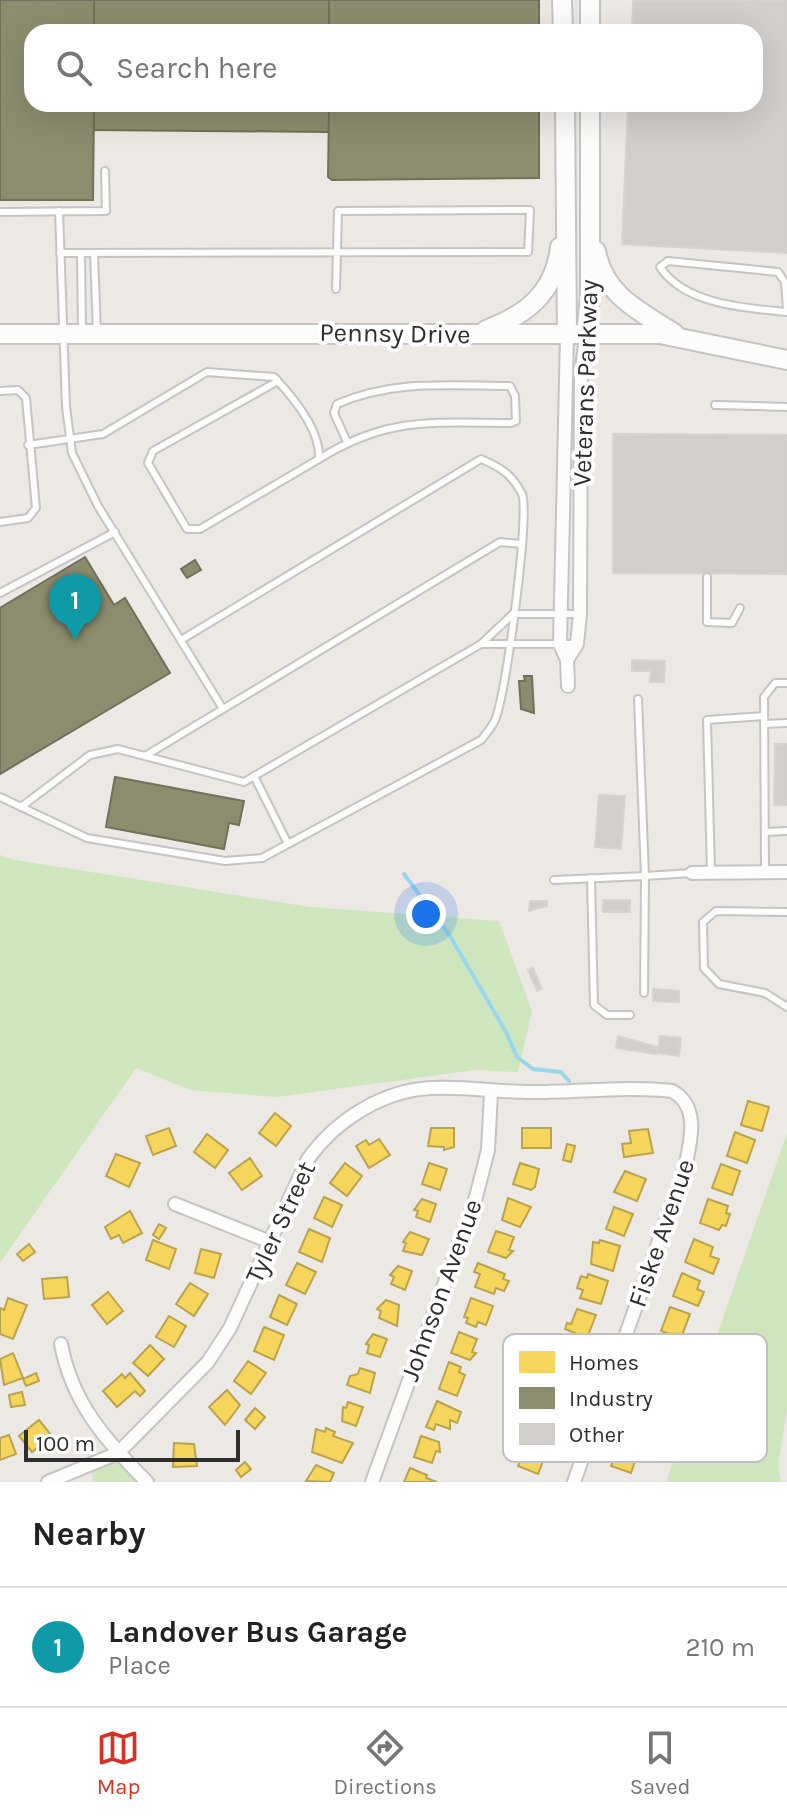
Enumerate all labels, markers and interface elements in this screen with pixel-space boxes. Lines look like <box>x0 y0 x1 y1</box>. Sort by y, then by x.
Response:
search box <box>24 24 763 112</box>
icon: search <box>52 46 96 90</box>
text: Search here <box>116 50 277 86</box>
street label: Veterans Parkway <box>566 279 605 487</box>
street label: Pennsy Drive <box>319 317 471 350</box>
pin: 1 <box>49 574 101 640</box>
your location <box>406 894 446 934</box>
street label: Fiske Avenue <box>622 1155 701 1311</box>
street label: Tyler Street <box>239 1156 322 1288</box>
street label: Johnson Avenue <box>394 1195 489 1385</box>
legend <box>503 1334 767 1462</box>
text: Homes <box>569 1350 639 1376</box>
text: Industry <box>569 1386 653 1412</box>
text: Other <box>569 1422 624 1448</box>
scale bar <box>24 1426 240 1462</box>
text: 100 m <box>36 1431 95 1457</box>
text: Nearby <box>32 1514 146 1554</box>
text: Landover Bus Garage <box>108 1614 408 1650</box>
text: 1 <box>53 1632 63 1663</box>
text: 210 m <box>685 1632 755 1663</box>
text: Place <box>108 1650 171 1681</box>
tab: Map <box>96 1726 140 1800</box>
tab: Directions <box>333 1726 437 1800</box>
tab: Saved <box>630 1726 691 1800</box>

